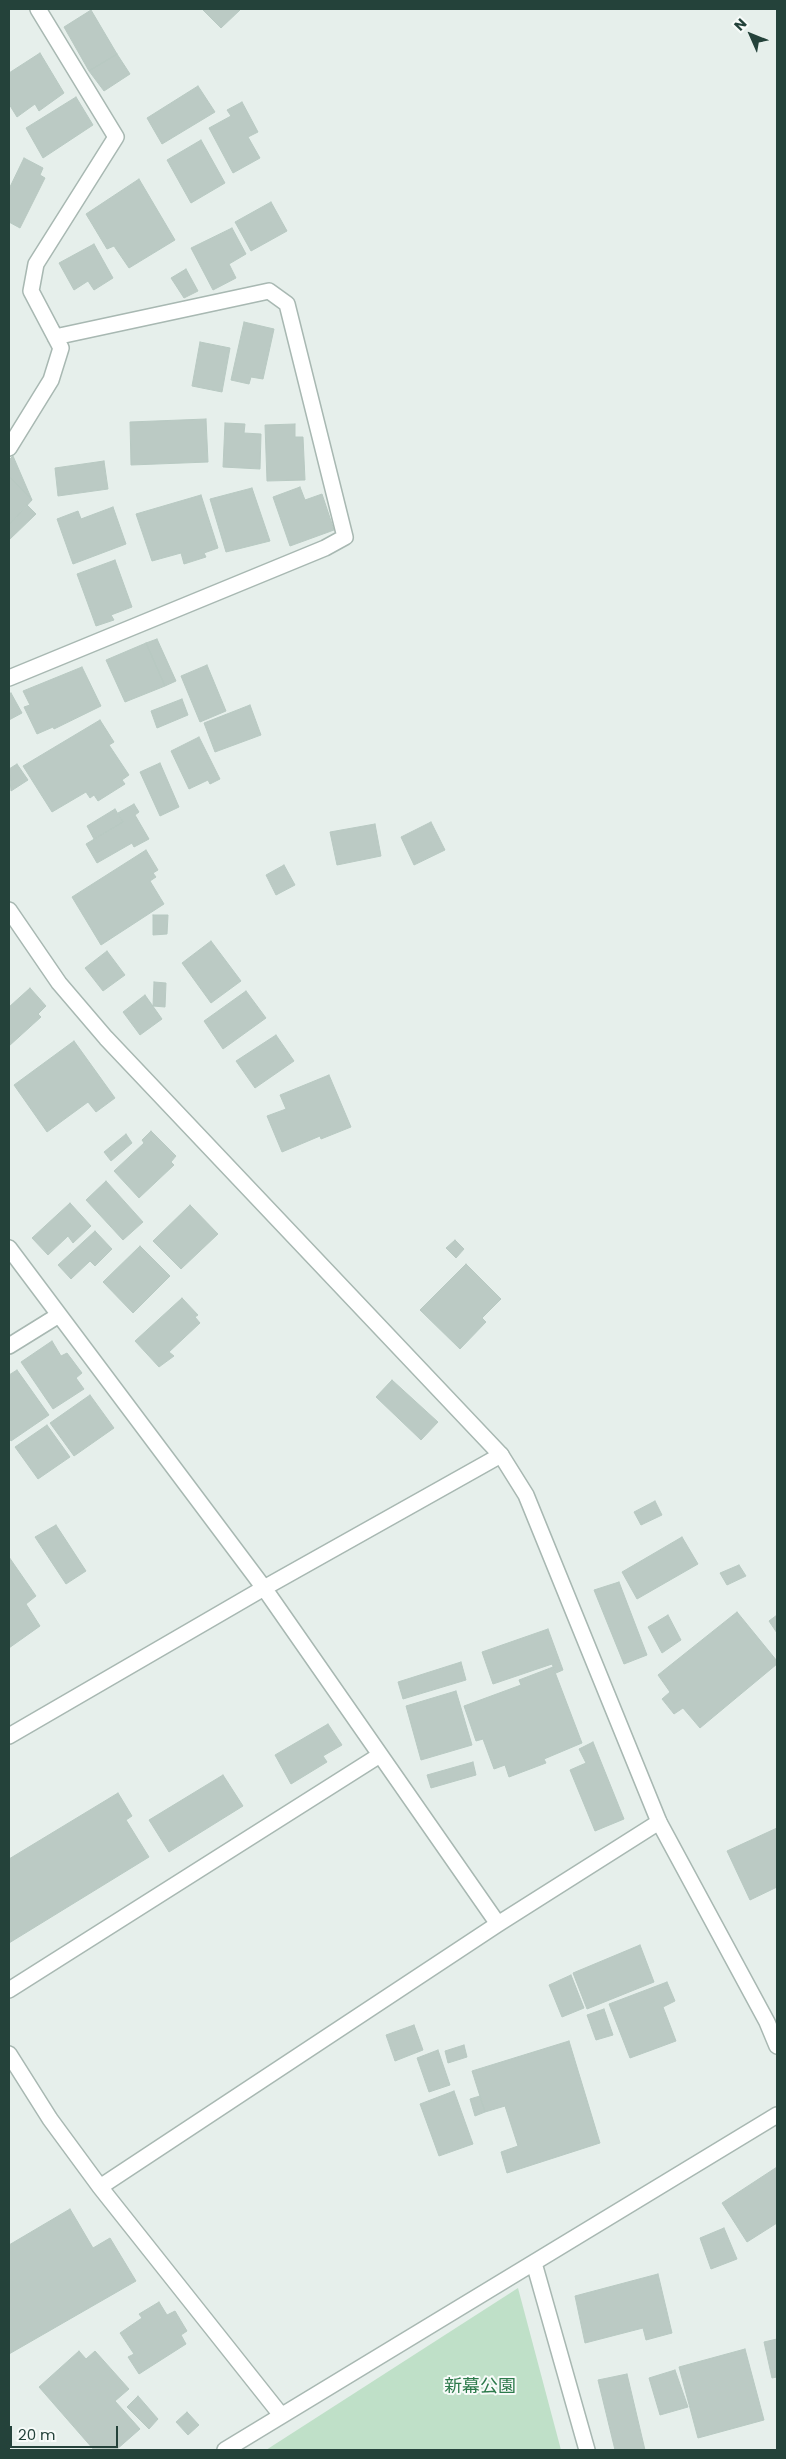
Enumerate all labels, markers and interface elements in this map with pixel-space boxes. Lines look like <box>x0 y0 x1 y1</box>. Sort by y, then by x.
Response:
north arrow <box>726 10 776 60</box>
text: N <box>729 14 751 35</box>
park label: 新幕公園 <box>444 2376 516 2398</box>
scale bar <box>12 2416 120 2448</box>
text: 20 m <box>18 2424 56 2445</box>

